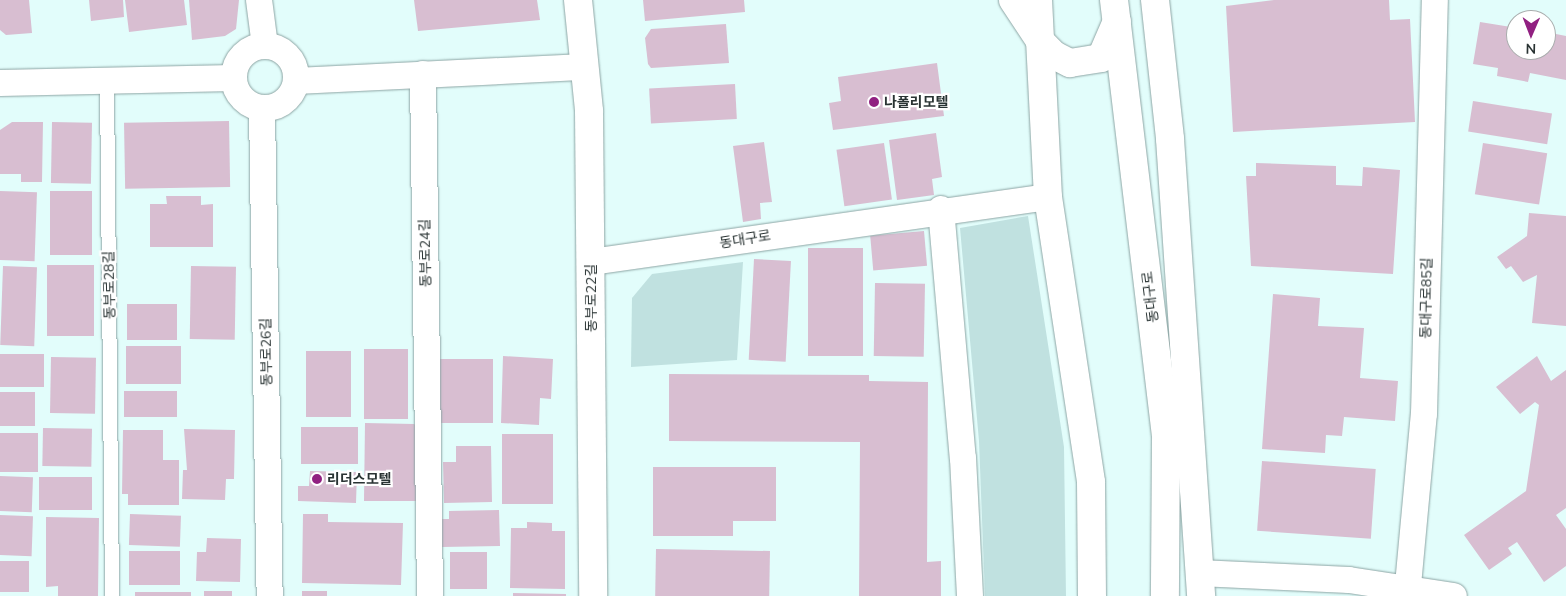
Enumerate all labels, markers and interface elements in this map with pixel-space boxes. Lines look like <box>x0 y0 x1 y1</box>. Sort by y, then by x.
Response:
north arrow <box>1506 10 1556 60</box>
text: N <box>1525 40 1536 58</box>
place label: 나폴리모텔 <box>884 94 948 110</box>
marker: 나폴리모텔 <box>868 96 880 108</box>
street label: 동부로24길 <box>416 219 434 287</box>
street label: 동대구로 <box>718 227 772 251</box>
street label: 동부로28길 <box>100 251 118 319</box>
street label: 동대구로85길 <box>1417 257 1435 339</box>
street label: 동부로22길 <box>583 264 599 332</box>
street label: 동대구로 <box>1139 270 1161 324</box>
street label: 동부로26길 <box>257 318 275 386</box>
place label: 리더스모텔 <box>327 471 391 487</box>
marker: 리더스모텔 <box>311 473 323 485</box>

